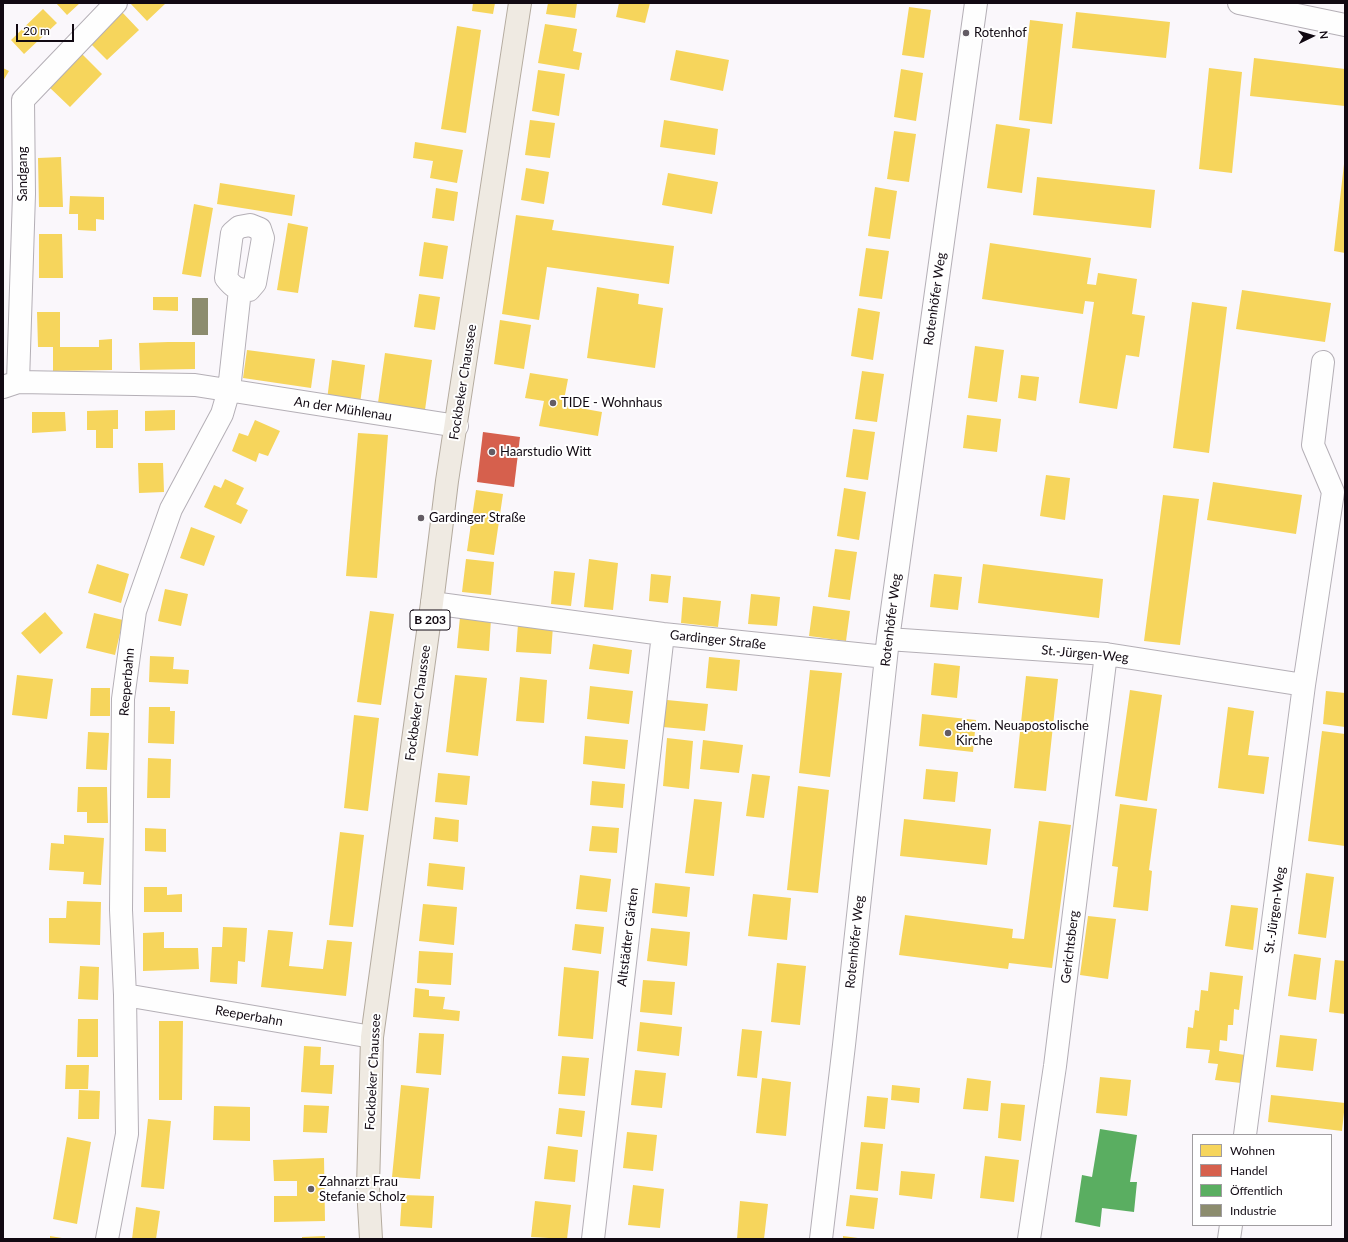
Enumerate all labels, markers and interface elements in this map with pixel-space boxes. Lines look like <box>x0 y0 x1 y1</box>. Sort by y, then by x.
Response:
scale bar <box>18 16 76 42</box>
north arrow <box>1292 16 1332 56</box>
text: 20 m <box>23 23 50 38</box>
place label: Rotenhof <box>974 25 1027 41</box>
marker: Rotenhof <box>961 28 971 38</box>
text: N <box>1318 30 1331 40</box>
street label: Sandgang <box>15 146 31 202</box>
street label: Rotenhöfer Weg <box>921 251 949 347</box>
street label: Fockbeker Chaussee <box>446 323 480 441</box>
street label: An der Mühlenau <box>293 394 393 424</box>
place label: TIDE - Wohnhaus <box>561 395 662 411</box>
marker: TIDE - Wohnhaus <box>548 398 558 408</box>
place label: Haarstudio Witt <box>500 444 591 460</box>
marker: Haarstudio Witt <box>487 447 497 457</box>
place label: Gardinger Straße <box>429 510 526 526</box>
marker: Gardinger Straße <box>416 513 426 523</box>
street label: Rotenhöfer Weg <box>878 572 904 668</box>
road number: B 203 <box>410 610 450 630</box>
street label: Gardinger Straße <box>669 627 767 653</box>
street label: St.-Jürgen-Weg <box>1041 642 1129 666</box>
street label: Fockbeker Chaussee <box>402 644 434 762</box>
street label: Reeperbahn <box>116 647 138 717</box>
place label: ehem. Neuapostolische Kirche <box>956 718 1089 749</box>
marker: ehem. Neuapostolische Kirche <box>943 728 953 738</box>
street label: St.-Jürgen-Weg <box>1261 866 1289 954</box>
street label: Altstädter Gärten <box>614 887 642 987</box>
street label: Rotenhöfer Weg <box>842 895 868 989</box>
street label: Gerichtsberg <box>1058 910 1082 984</box>
street label: Reeperbahn <box>214 1002 284 1030</box>
street label: Fockbeker Chaussee <box>362 1013 384 1131</box>
legend <box>1192 1134 1332 1226</box>
text: Wohnen <box>1230 1143 1275 1158</box>
text: Handel <box>1230 1163 1268 1178</box>
place label: Zahnarzt Frau Stefanie Scholz <box>319 1174 406 1205</box>
text: Öffentlich <box>1230 1183 1283 1198</box>
marker: Zahnarzt Frau Stefanie Scholz <box>306 1184 316 1194</box>
text: Industrie <box>1230 1203 1276 1218</box>

